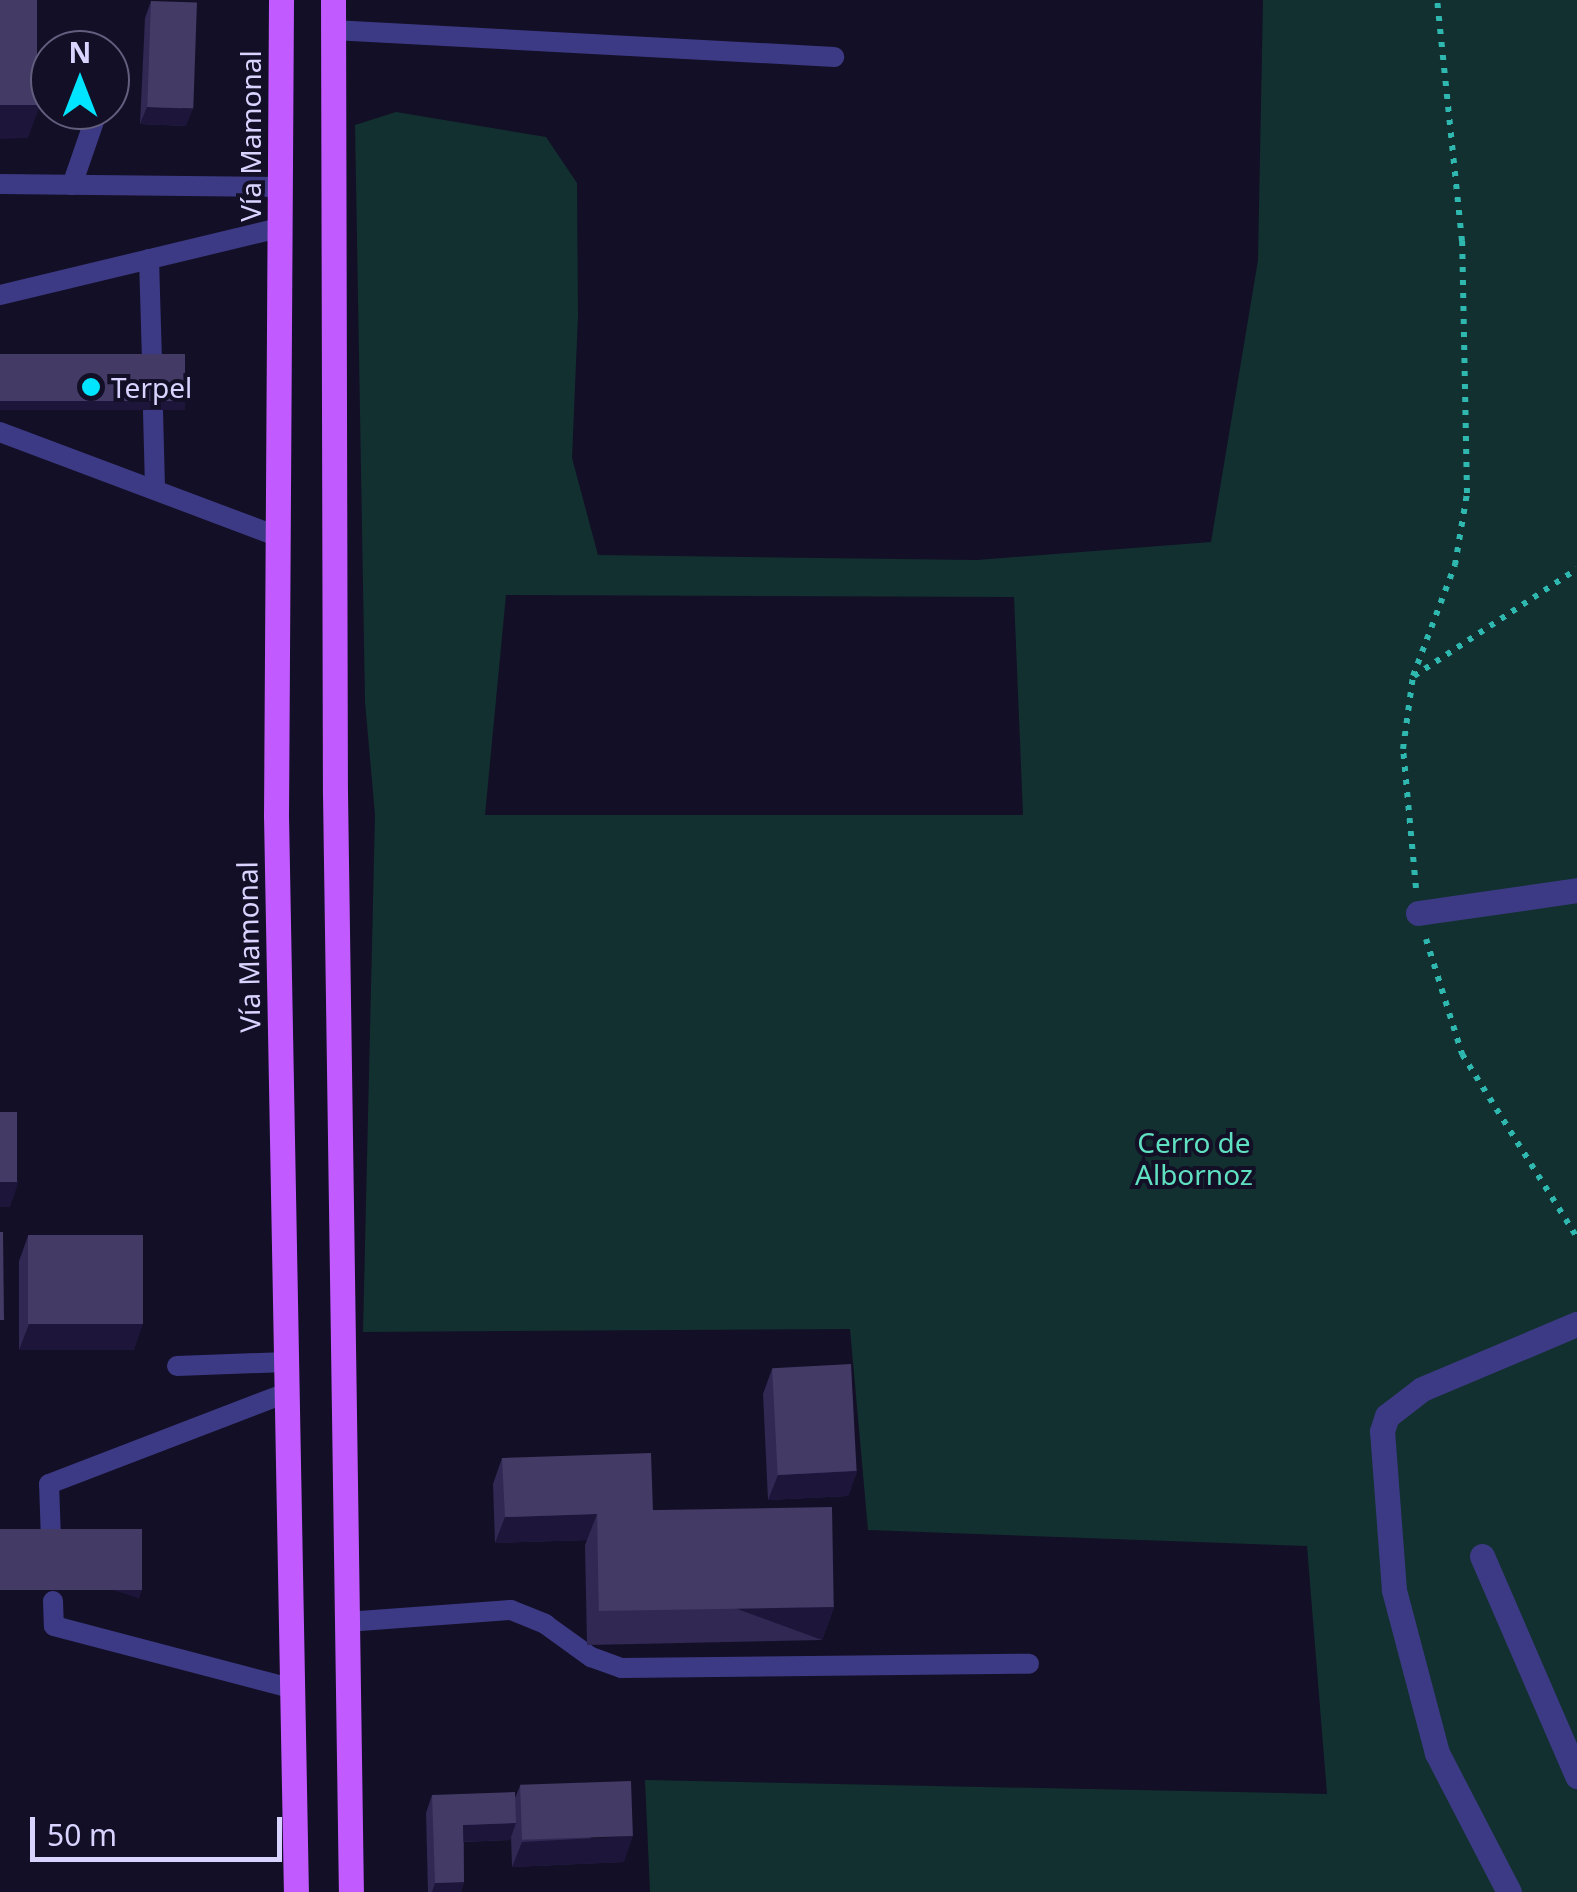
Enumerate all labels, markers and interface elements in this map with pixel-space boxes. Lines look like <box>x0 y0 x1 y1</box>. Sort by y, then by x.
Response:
north arrow <box>30 30 130 130</box>
text: N <box>69 33 91 71</box>
street label: Vía Mamonal <box>233 50 267 222</box>
place label: Terpel <box>111 370 192 404</box>
marker: Terpel <box>80 376 102 398</box>
street label: Vía Mamonal <box>230 861 266 1033</box>
park label: Cerro de Albornoz <box>1135 1125 1253 1191</box>
scale bar <box>35 1797 288 1859</box>
text: 50 m <box>47 1814 117 1855</box>

